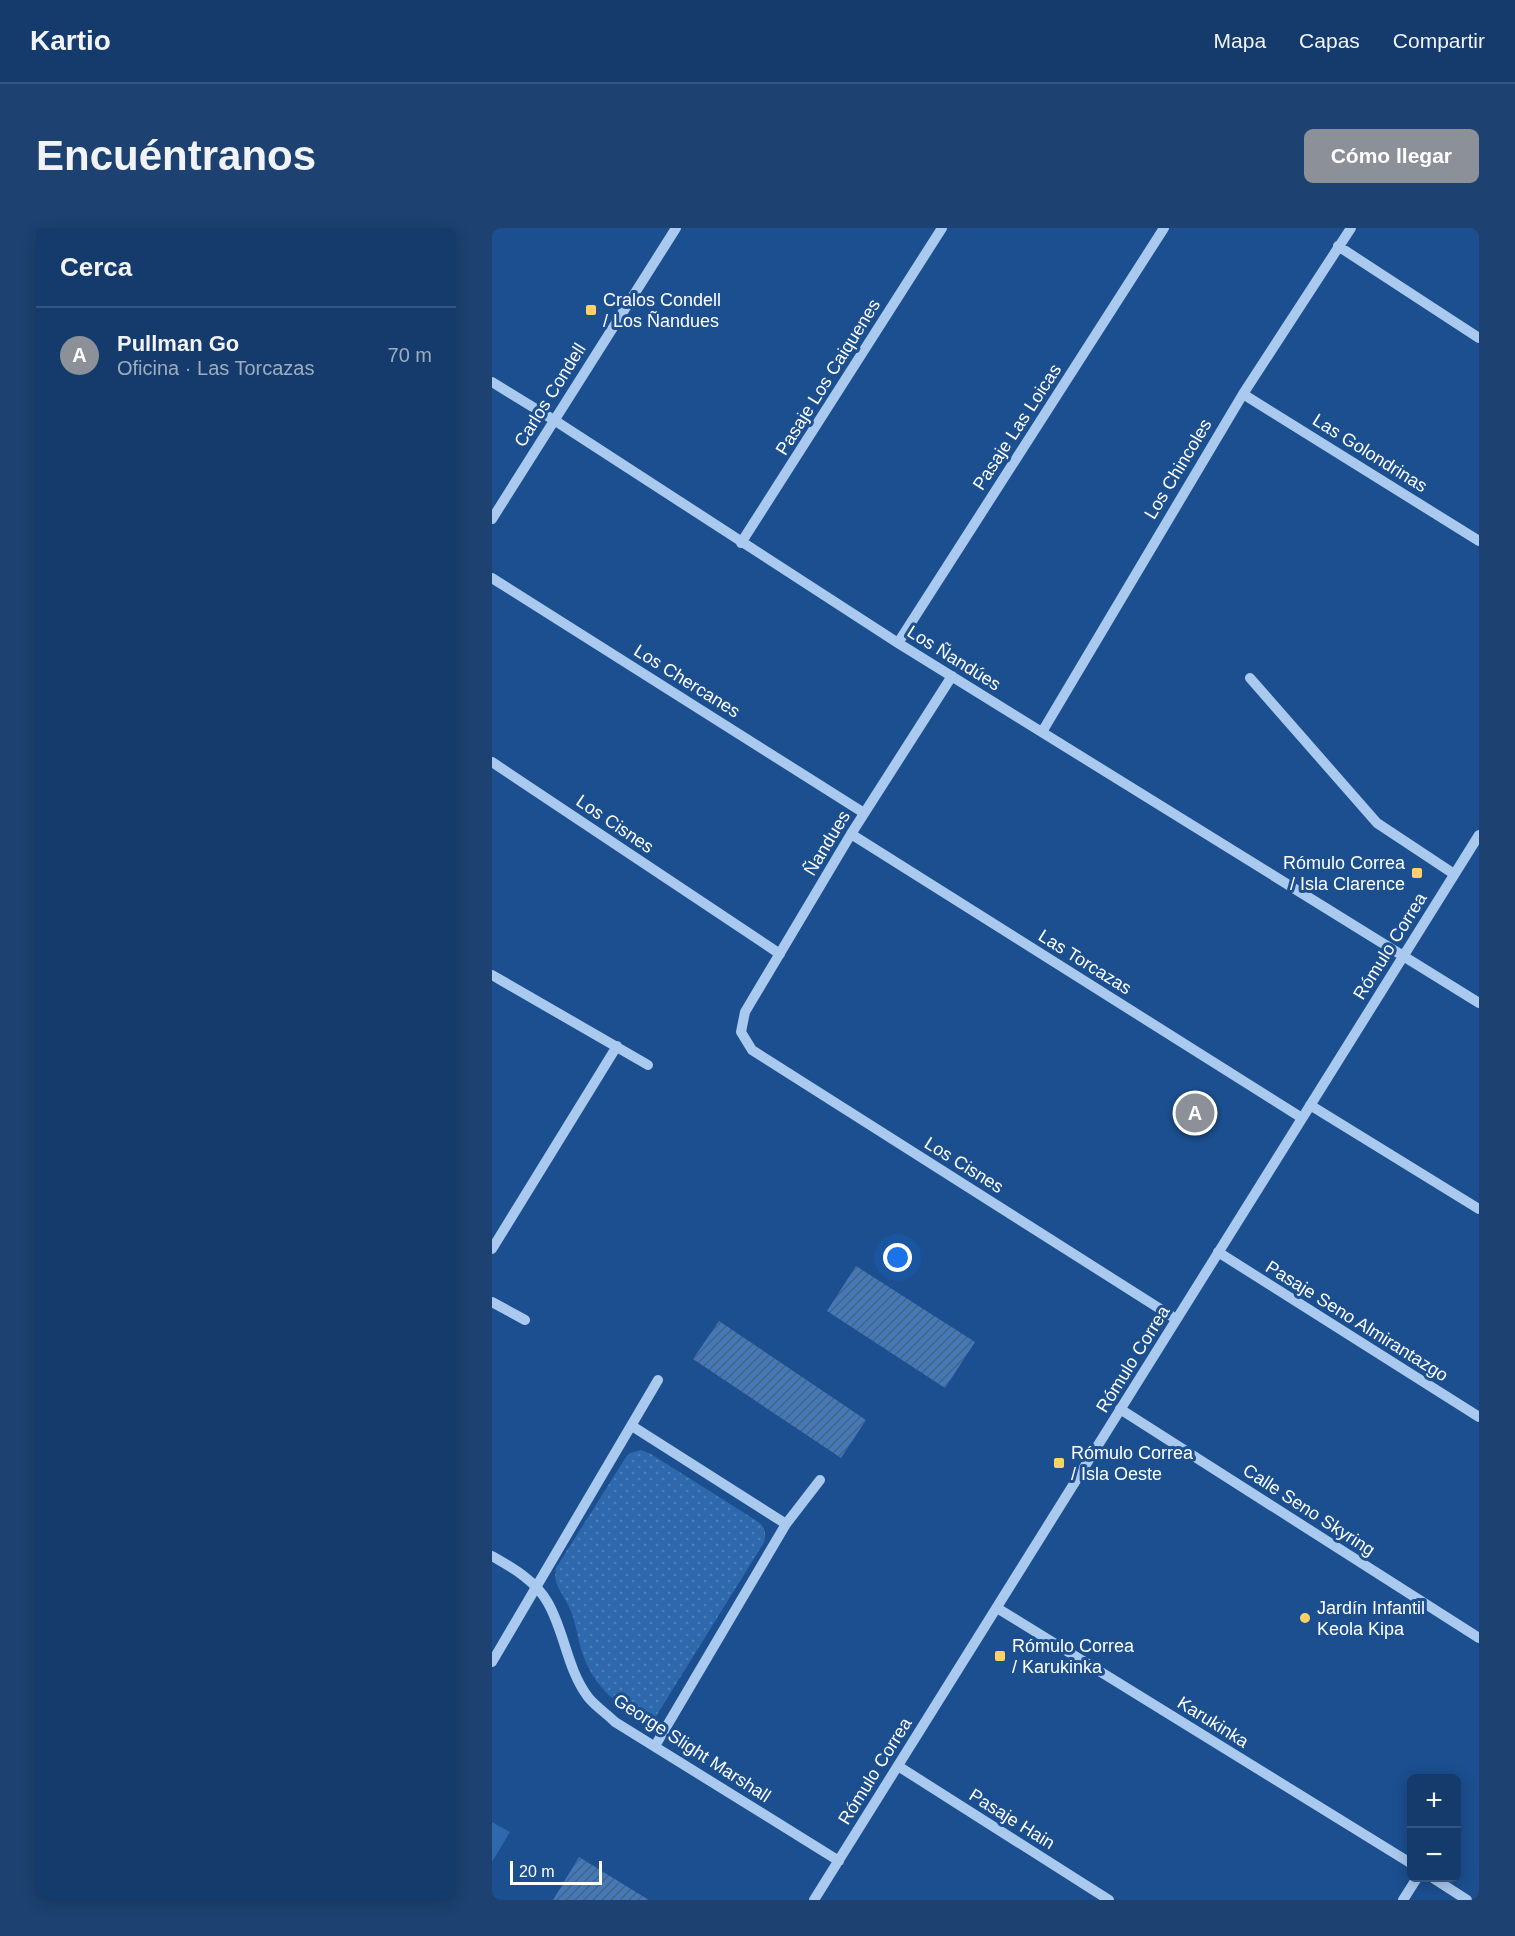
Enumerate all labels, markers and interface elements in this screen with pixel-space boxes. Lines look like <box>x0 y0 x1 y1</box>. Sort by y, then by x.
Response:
text: Kartio <box>30 25 111 56</box>
text: Mapa <box>1214 29 1266 52</box>
text: Capas <box>1299 29 1360 52</box>
text: Compartir <box>1393 29 1485 52</box>
button: Cómo llegar <box>1304 129 1479 183</box>
text: Encuéntranos <box>36 132 316 179</box>
text: Cerca <box>60 252 132 282</box>
place label: Cralos Condell / Los Ñandues <box>603 290 721 331</box>
street label: Pasaje Los Caiquenes <box>772 295 884 459</box>
marker: Cralos Condell / Los Ñandues <box>584 303 598 317</box>
text: Pullman Go <box>117 331 239 356</box>
street label: Carlos Condell <box>510 340 590 450</box>
text: A <box>72 344 87 366</box>
text: 70 m <box>388 344 432 366</box>
text: Oficina · Las Torcazas <box>117 357 315 379</box>
street label: Pasaje Las Loicas <box>969 360 1065 494</box>
street label: Las Golondrinas <box>1309 410 1431 496</box>
street label: Los Chincoles <box>1140 415 1216 523</box>
street label: Los Ñandúes <box>904 621 1005 695</box>
street label: Los Chercanes <box>630 640 744 722</box>
street label: Los Cisnes <box>572 791 658 857</box>
street label: Ñandues <box>799 806 854 879</box>
place label: Rómulo Correa / Isla Clarence <box>1283 853 1406 894</box>
marker: Rómulo Correa / Isla Clarence <box>1410 866 1424 880</box>
street label: Rómulo Correa <box>1349 888 1431 1003</box>
street label: Las Torcazas <box>1035 926 1135 998</box>
pin: A <box>1176 1090 1214 1136</box>
street label: Los Cisnes <box>921 1133 1007 1197</box>
your location <box>883 1243 912 1272</box>
street label: Pasaje Seno Almirantazgo <box>1262 1257 1452 1385</box>
street label: Rómulo Correa <box>1092 1301 1174 1416</box>
place label: Rómulo Correa / Isla Oeste <box>1071 1443 1194 1484</box>
marker: Rómulo Correa / Isla Oeste <box>1052 1456 1066 1470</box>
street label: Calle Seno Skyring <box>1239 1460 1379 1560</box>
place label: Jardín Infantil Keola Kipa <box>1317 1598 1425 1639</box>
marker: Jardín Infantil Keola Kipa <box>1298 1611 1312 1625</box>
place label: Rómulo Correa / Karukinka <box>1012 1636 1135 1677</box>
marker: Rómulo Correa / Karukinka <box>993 1649 1007 1663</box>
street label: George Slight Marshall <box>610 1690 774 1806</box>
street label: Karukinka <box>1174 1692 1253 1752</box>
street label: Rómulo Correa <box>834 1713 916 1828</box>
map controls <box>1407 1774 1461 1882</box>
button: + <box>1407 1774 1461 1828</box>
street label: Pasaje Hain <box>966 1785 1058 1853</box>
button: − <box>1407 1828 1461 1882</box>
scale bar <box>510 1858 602 1886</box>
text: 20 m <box>519 1863 555 1880</box>

